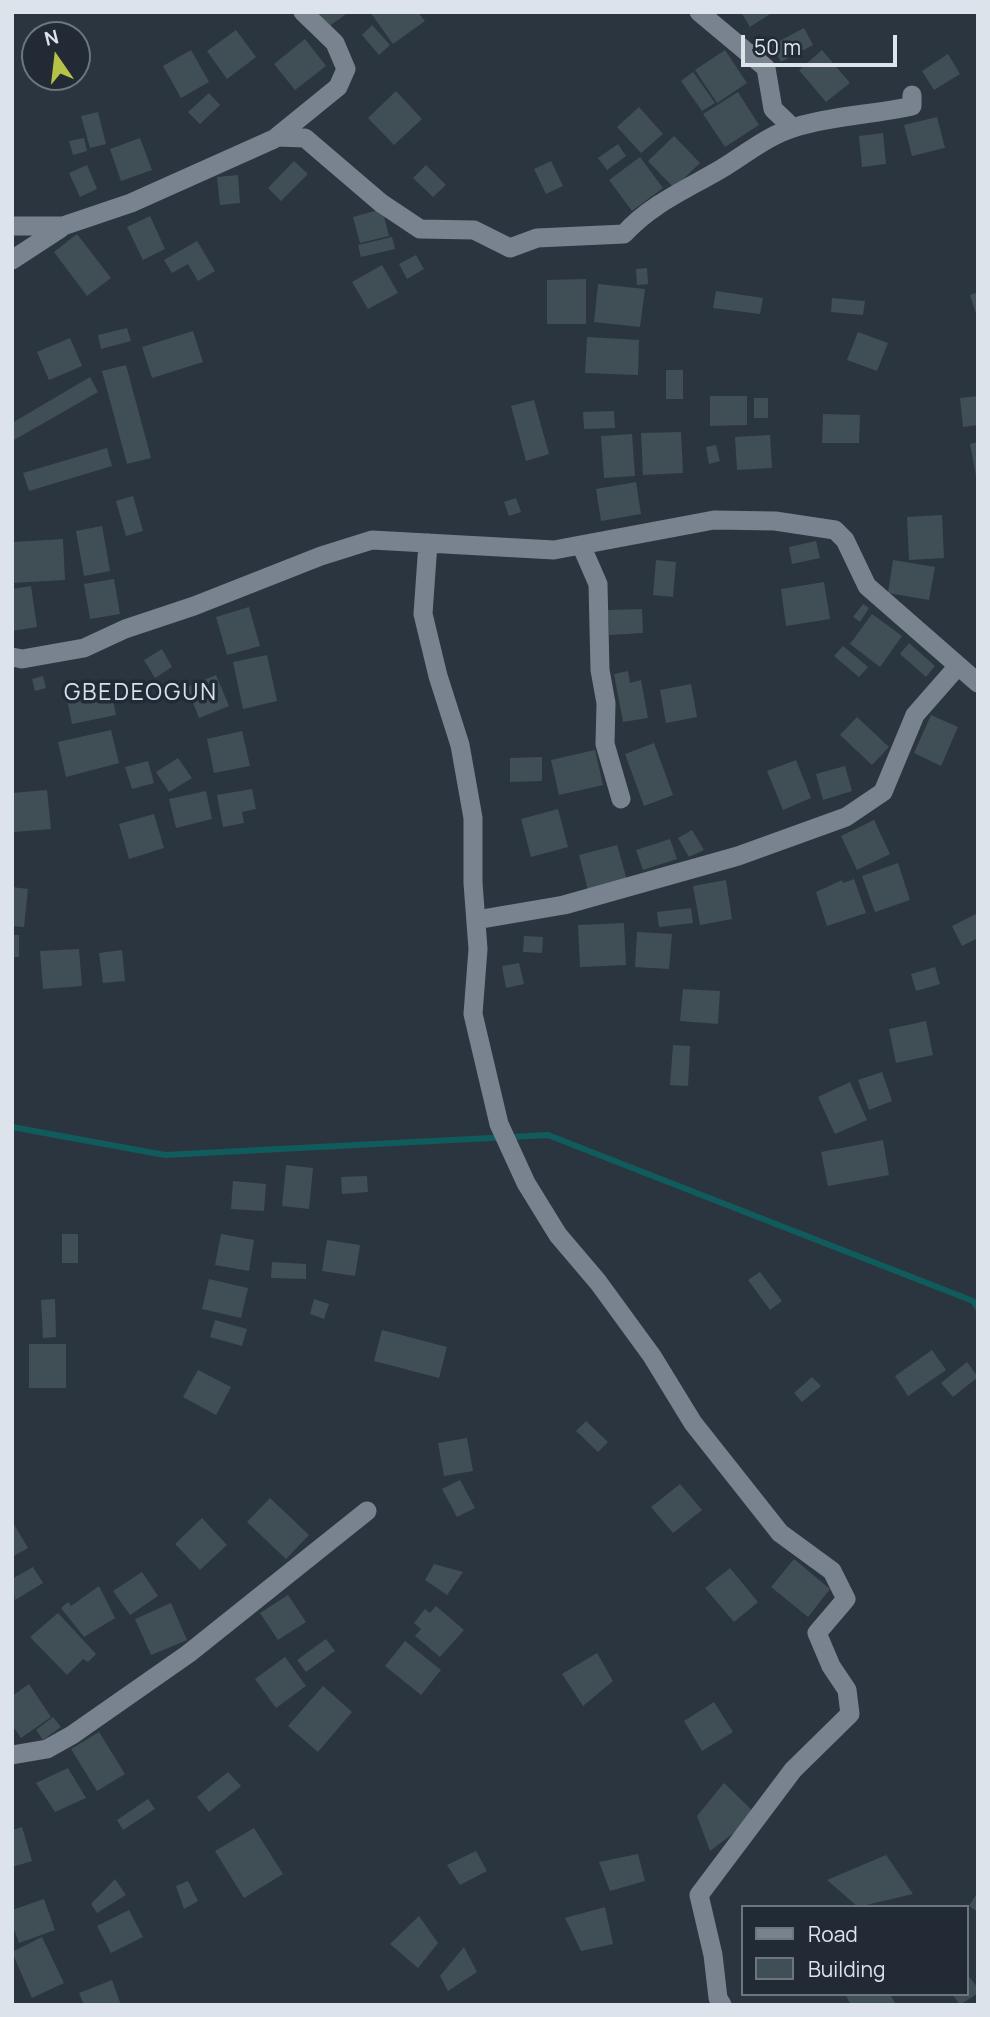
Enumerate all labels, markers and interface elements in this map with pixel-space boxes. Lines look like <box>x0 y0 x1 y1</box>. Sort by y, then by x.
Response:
north arrow <box>21 21 91 91</box>
scale bar <box>745 21 901 65</box>
text: N <box>42 23 61 52</box>
text: 50 m <box>754 33 801 61</box>
district label: GBEDEOGUN <box>65 680 217 708</box>
legend <box>741 1905 969 1996</box>
text: Road <box>808 1920 858 1948</box>
text: Building <box>808 1955 885 1983</box>

